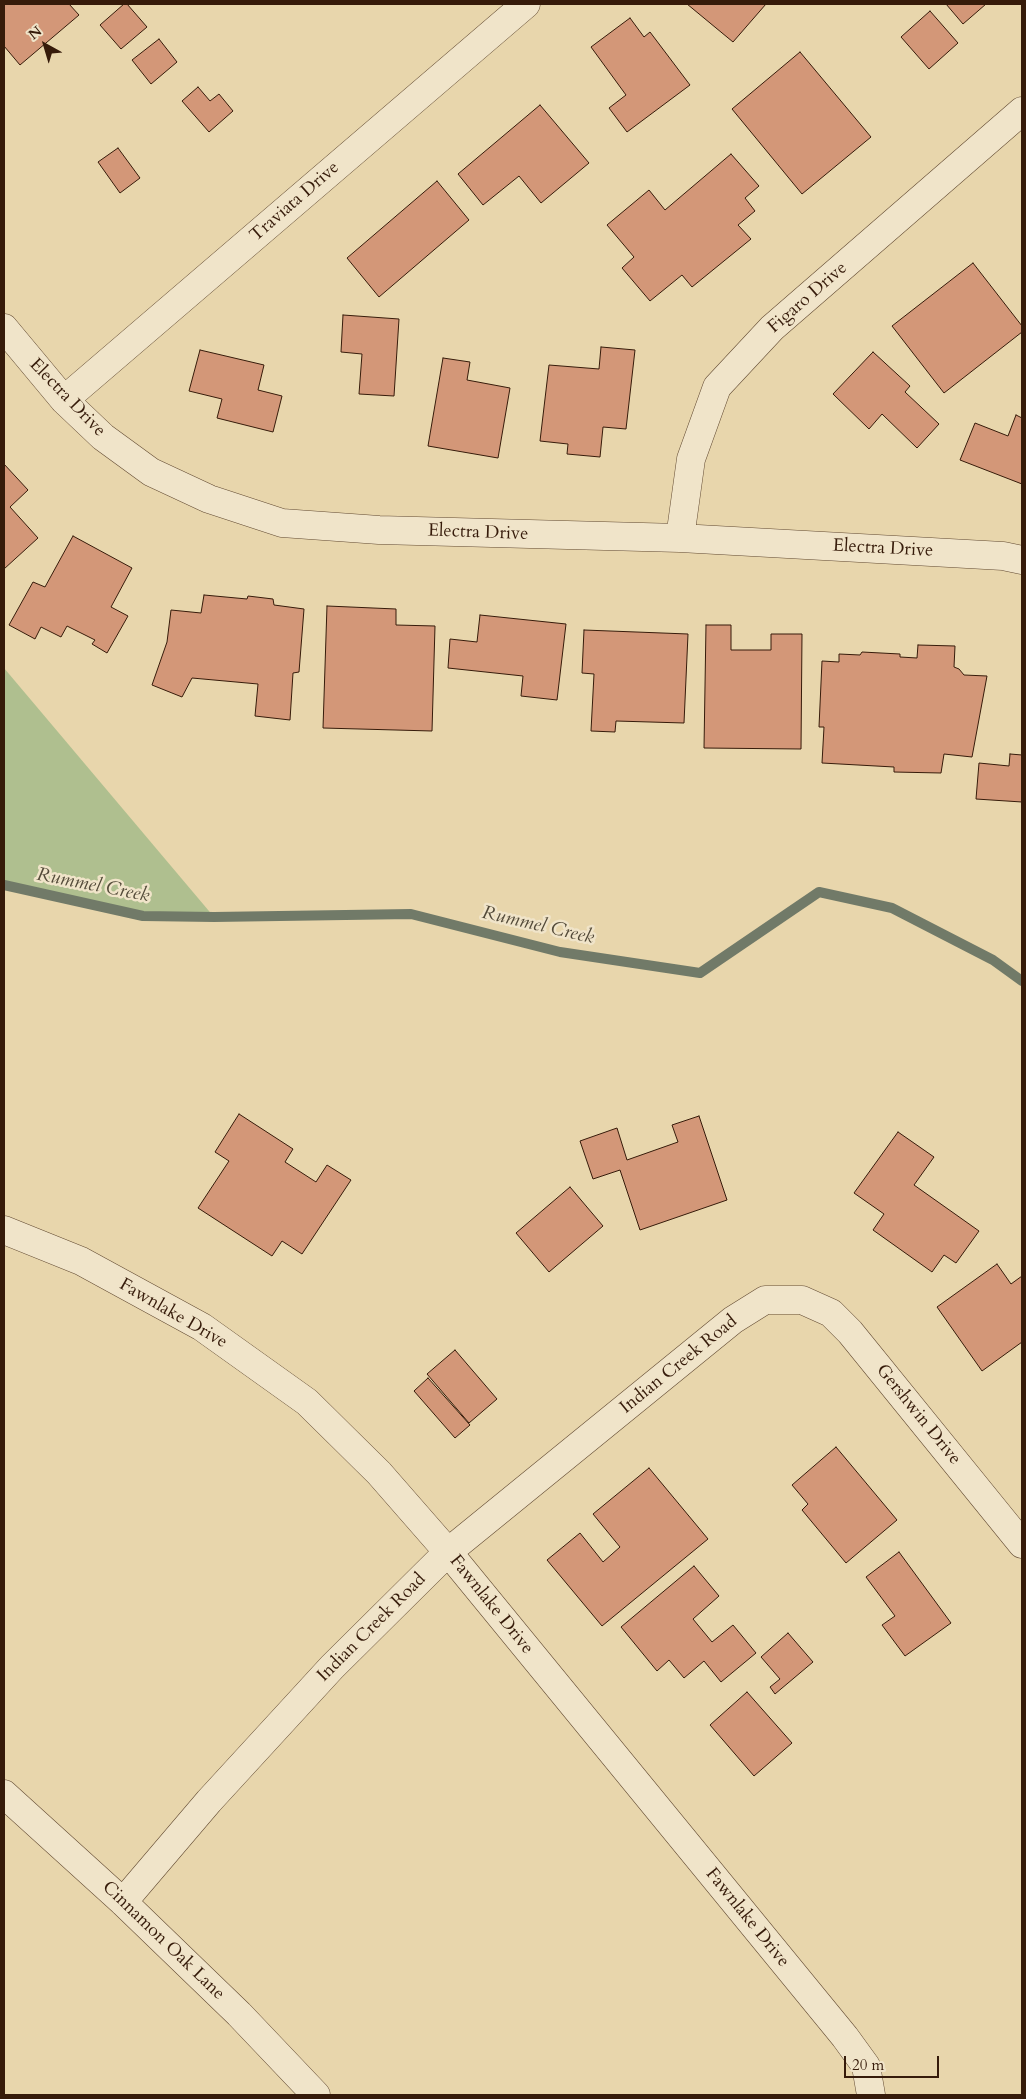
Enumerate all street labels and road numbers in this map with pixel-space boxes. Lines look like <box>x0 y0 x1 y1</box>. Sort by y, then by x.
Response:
street label: Traviata Drive <box>246 157 344 247</box>
street label: Figaro Drive <box>764 258 852 338</box>
street label: Electra Drive <box>24 354 110 442</box>
street label: Electra Drive <box>427 520 529 546</box>
street label: Electra Drive <box>832 536 934 562</box>
street label: Fawnlake Drive <box>115 1274 231 1354</box>
street label: Indian Creek Road <box>616 1311 742 1419</box>
street label: Gershwin Drive <box>871 1360 965 1470</box>
street label: Fawnlake Drive <box>444 1551 538 1659</box>
street label: Indian Creek Road <box>313 1569 431 1687</box>
street label: Fawnlake Drive <box>700 1864 794 1972</box>
street label: Cinnamon Oak Lane <box>97 1877 229 2005</box>

